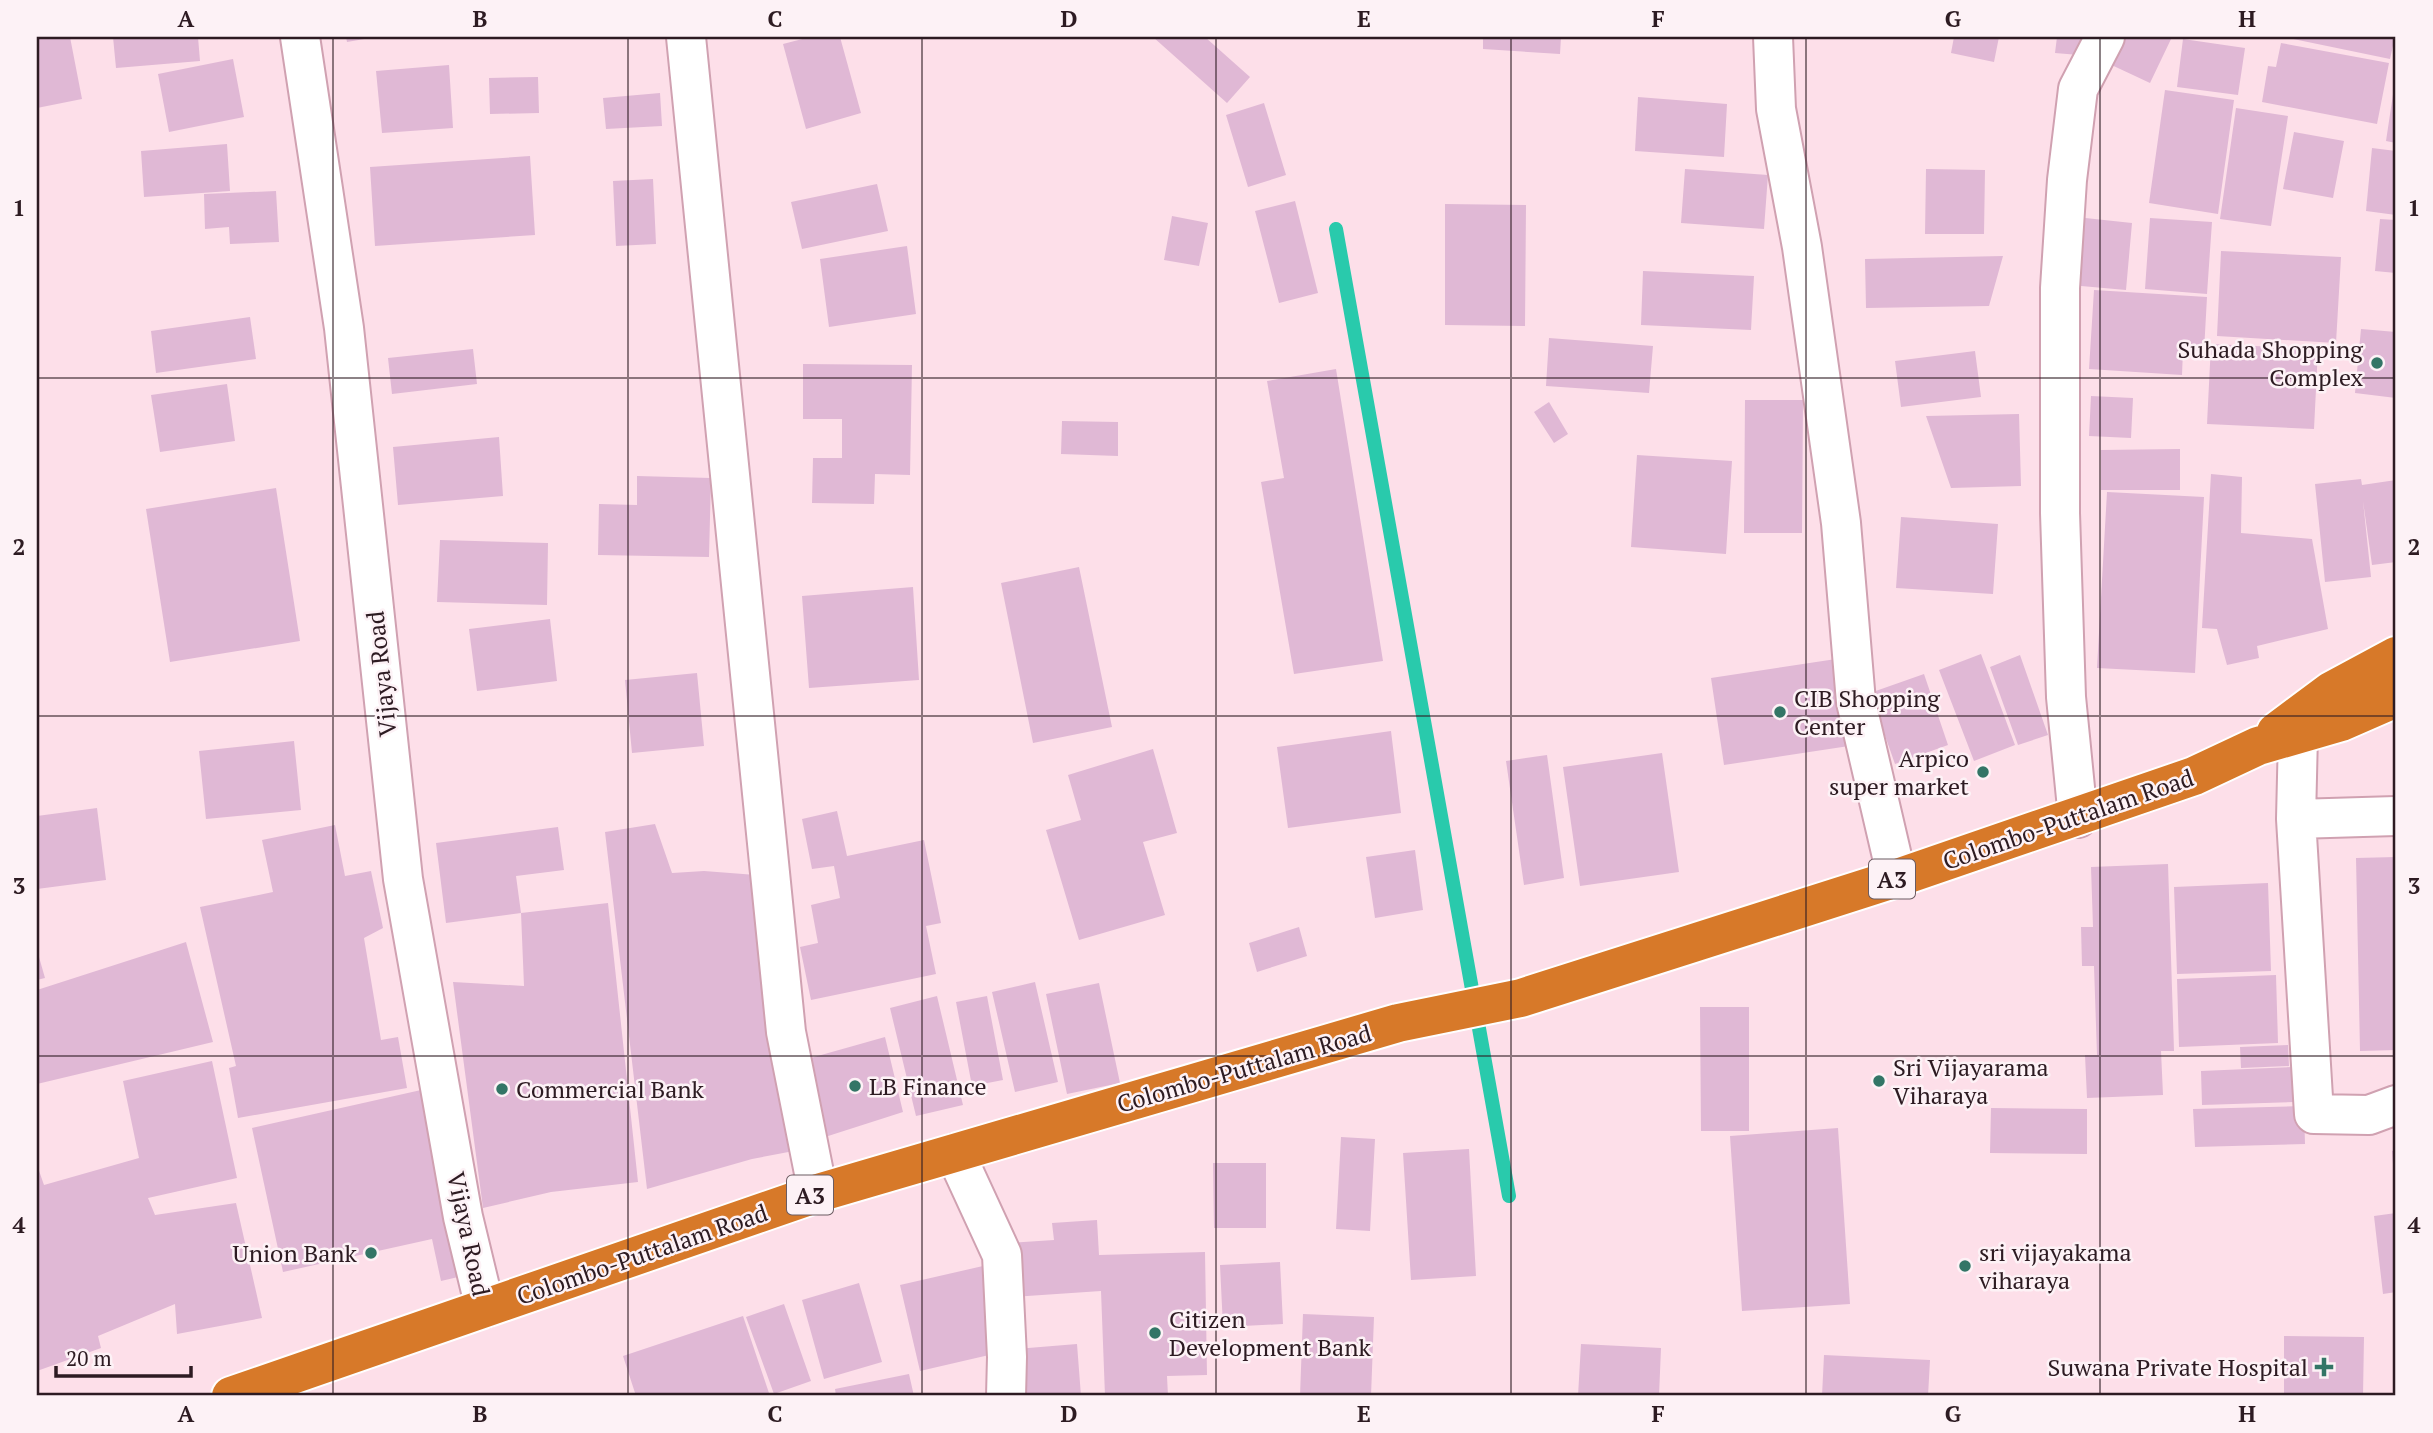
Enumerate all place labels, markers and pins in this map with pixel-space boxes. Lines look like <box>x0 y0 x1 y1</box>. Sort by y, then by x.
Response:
place label: Suhada Shopping Complex <box>2177 333 2364 393</box>
marker: Suhada Shopping Complex <box>2369 355 2385 371</box>
place label: CIB Shopping Center <box>1794 682 1940 742</box>
marker: CIB Shopping Center <box>1772 704 1788 720</box>
place label: Arpico super market <box>1829 742 1969 802</box>
marker: Arpico super market <box>1975 764 1991 780</box>
place label: Sri Vijayarama Viharaya <box>1893 1051 2049 1111</box>
place label: LB Finance <box>869 1070 987 1102</box>
place label: Commercial Bank <box>516 1073 705 1105</box>
marker: Sri Vijayarama Viharaya <box>1871 1073 1887 1089</box>
marker: LB Finance <box>847 1078 863 1094</box>
marker: Commercial Bank <box>494 1081 510 1097</box>
place label: sri vijayakama viharaya <box>1978 1236 2132 1296</box>
place label: Union Bank <box>233 1237 358 1269</box>
marker: Union Bank <box>363 1245 379 1261</box>
marker: sri vijayakama viharaya <box>1957 1258 1973 1274</box>
place label: Citizen Development Bank <box>1169 1303 1371 1363</box>
marker: Citizen Development Bank <box>1147 1325 1163 1341</box>
place label: Suwana Private Hospital <box>2048 1351 2308 1383</box>
marker: Suwana Private Hospital <box>2314 1357 2334 1377</box>

